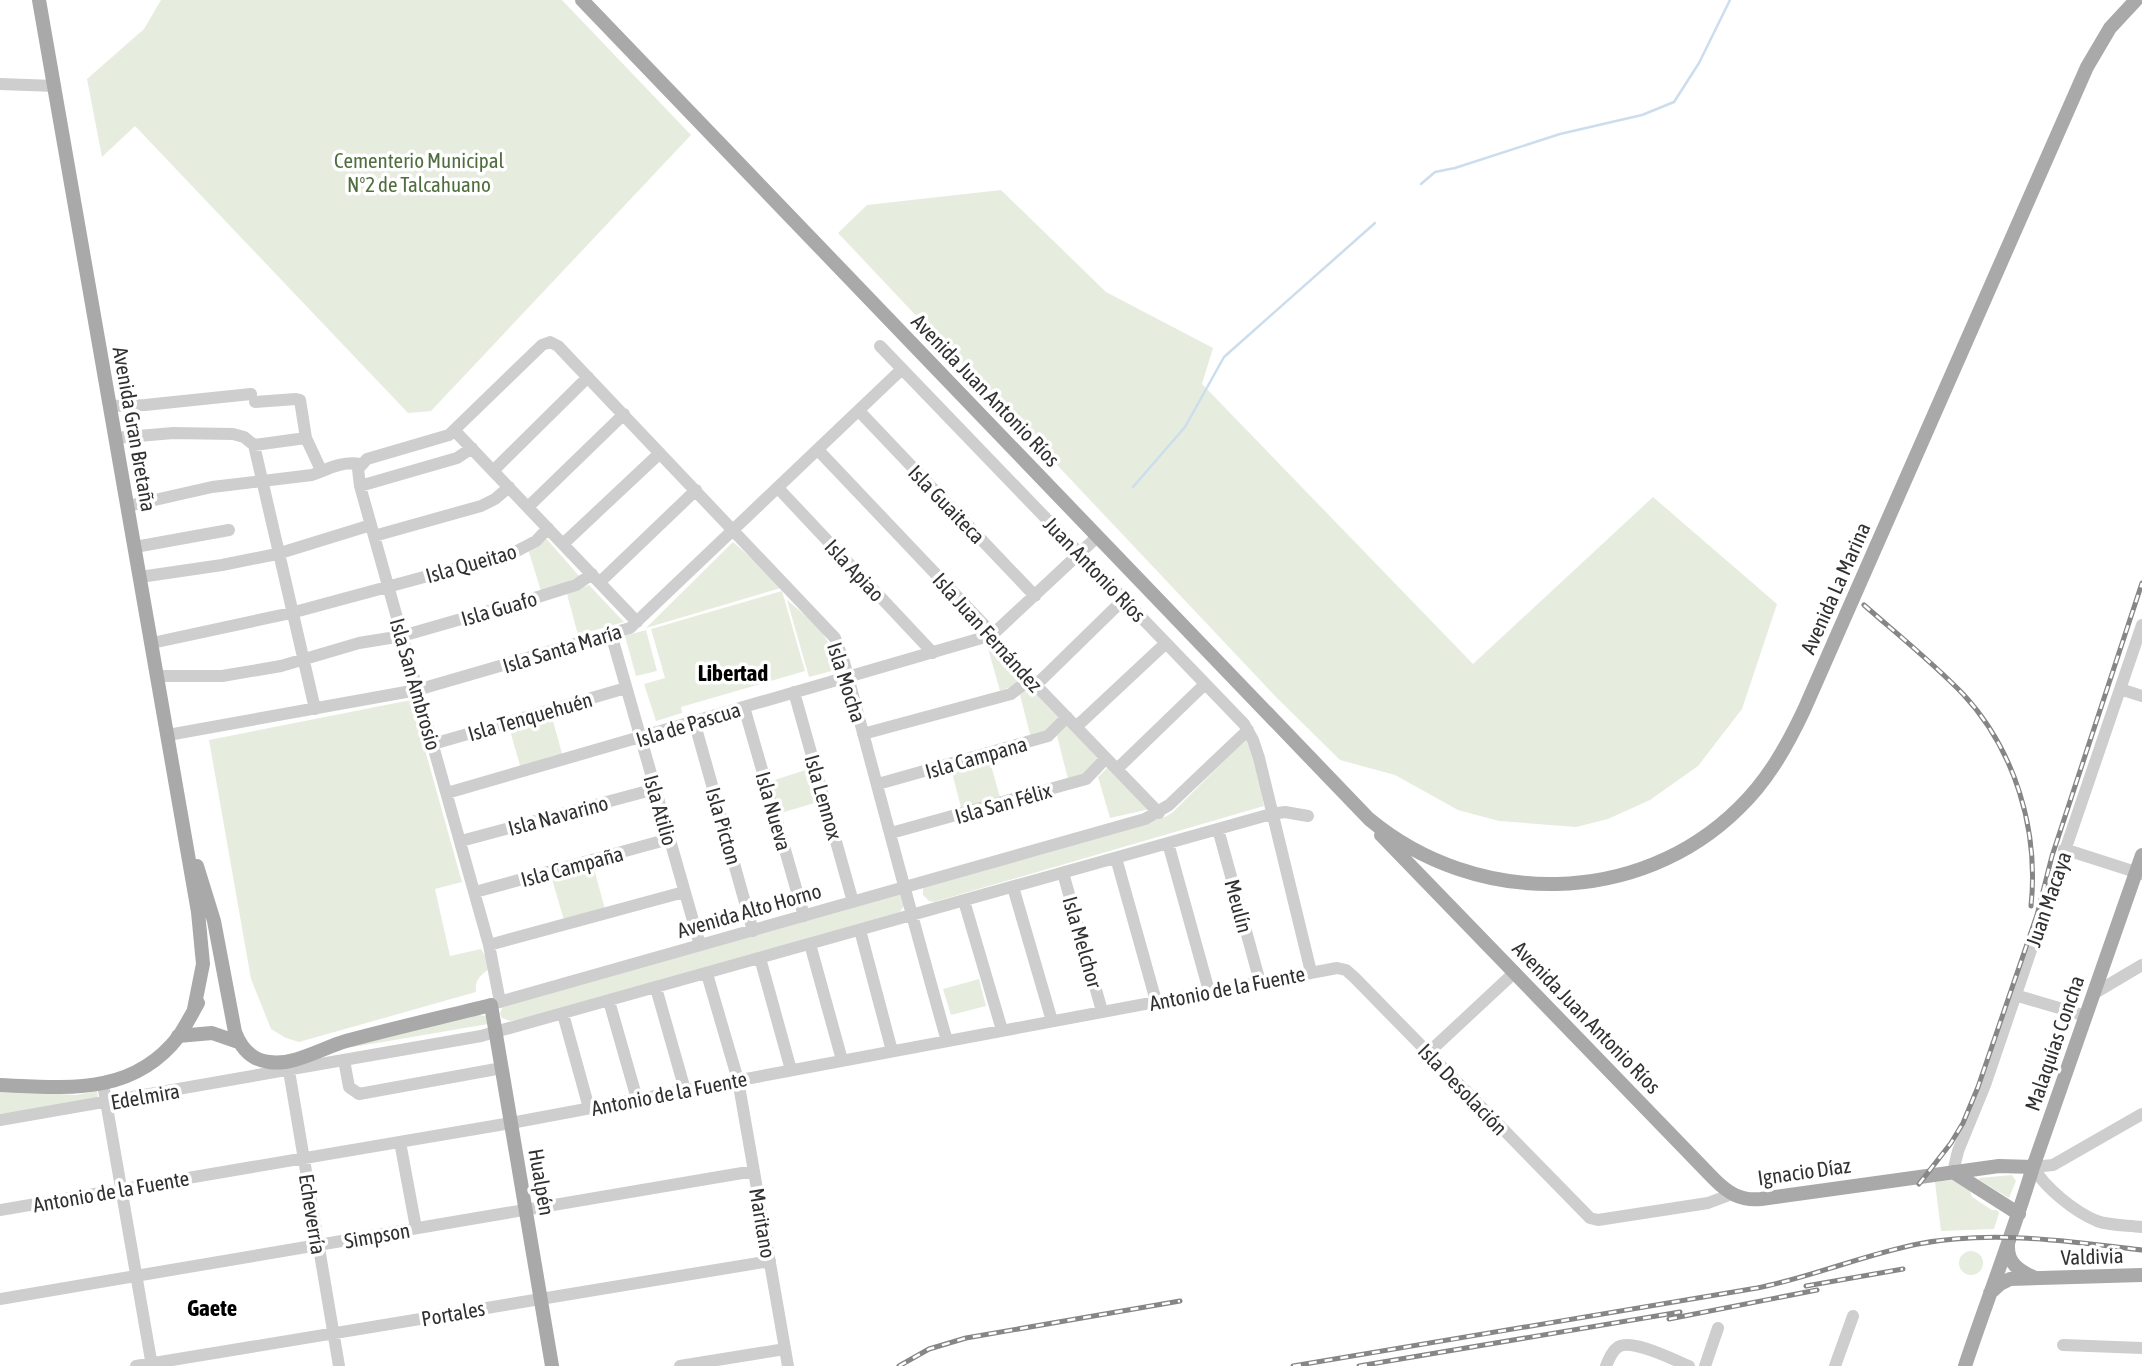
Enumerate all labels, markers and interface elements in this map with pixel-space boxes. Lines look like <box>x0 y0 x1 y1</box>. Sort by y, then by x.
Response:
park label: Cementerio Municipal N°2 de Talcahuano <box>334 148 504 196</box>
street label: Avenida Juan Antonio Ríos <box>907 309 1065 471</box>
street label: Avenida Gran Bretaña <box>109 345 161 513</box>
street label: Isla Guaiteca <box>904 460 990 548</box>
street label: Juan Antonio Ríos <box>1039 512 1151 626</box>
street label: Avenida La Marina <box>1795 519 1875 657</box>
street label: Isla Apiao <box>820 534 890 606</box>
street label: Isla Queitao <box>423 539 519 587</box>
street label: Isla Juan Fernández <box>928 568 1048 697</box>
street label: Isla Guafo <box>458 586 540 630</box>
street label: Isla San Ambrosio <box>386 615 446 753</box>
street label: Isla Santa María <box>500 619 624 677</box>
street label: Isla Mocha <box>823 639 871 725</box>
district label: Libertad <box>698 660 768 686</box>
street label: Isla Tenquehuén <box>465 687 595 745</box>
street label: Isla de Pascua <box>633 697 743 751</box>
street label: Isla Campana <box>922 731 1030 783</box>
street label: Isla Lennox <box>800 752 848 843</box>
street label: Isla Nueva <box>751 769 797 853</box>
street label: Isla Atilio <box>639 772 683 848</box>
street label: Isla San Félix <box>952 778 1054 828</box>
street label: Isla Picton <box>702 785 746 867</box>
street label: Isla Navarino <box>505 790 611 840</box>
street label: Isla Campaña <box>518 841 626 891</box>
street label: Juan Macaya <box>2020 848 2076 950</box>
street label: Meulín <box>1220 877 1258 935</box>
street label: Avenida Alto Horno <box>674 878 824 942</box>
street label: Isla Melchor <box>1059 894 1108 991</box>
street label: Avenida Juan Antonio Ríos <box>1508 936 1666 1098</box>
street label: Antonio de la Fuente <box>1147 961 1307 1015</box>
street label: Malaquías Concha <box>2020 972 2088 1114</box>
street label: Isla Desolación <box>1414 1038 1512 1140</box>
street label: Antonio de la Fuente <box>589 1066 749 1120</box>
street label: Edelmira <box>109 1078 181 1114</box>
street label: Hualpén <box>524 1147 560 1217</box>
street label: Ignacio Díaz <box>1756 1153 1852 1189</box>
street label: Antonio de la Fuente <box>31 1165 191 1217</box>
street label: Echeverría <box>295 1172 331 1256</box>
street label: Maritano <box>745 1186 781 1260</box>
street label: Simpson <box>342 1217 412 1253</box>
street label: Valdivia <box>2060 1243 2124 1269</box>
district label: Gaete <box>187 1295 237 1321</box>
street label: Portales <box>419 1296 487 1330</box>

